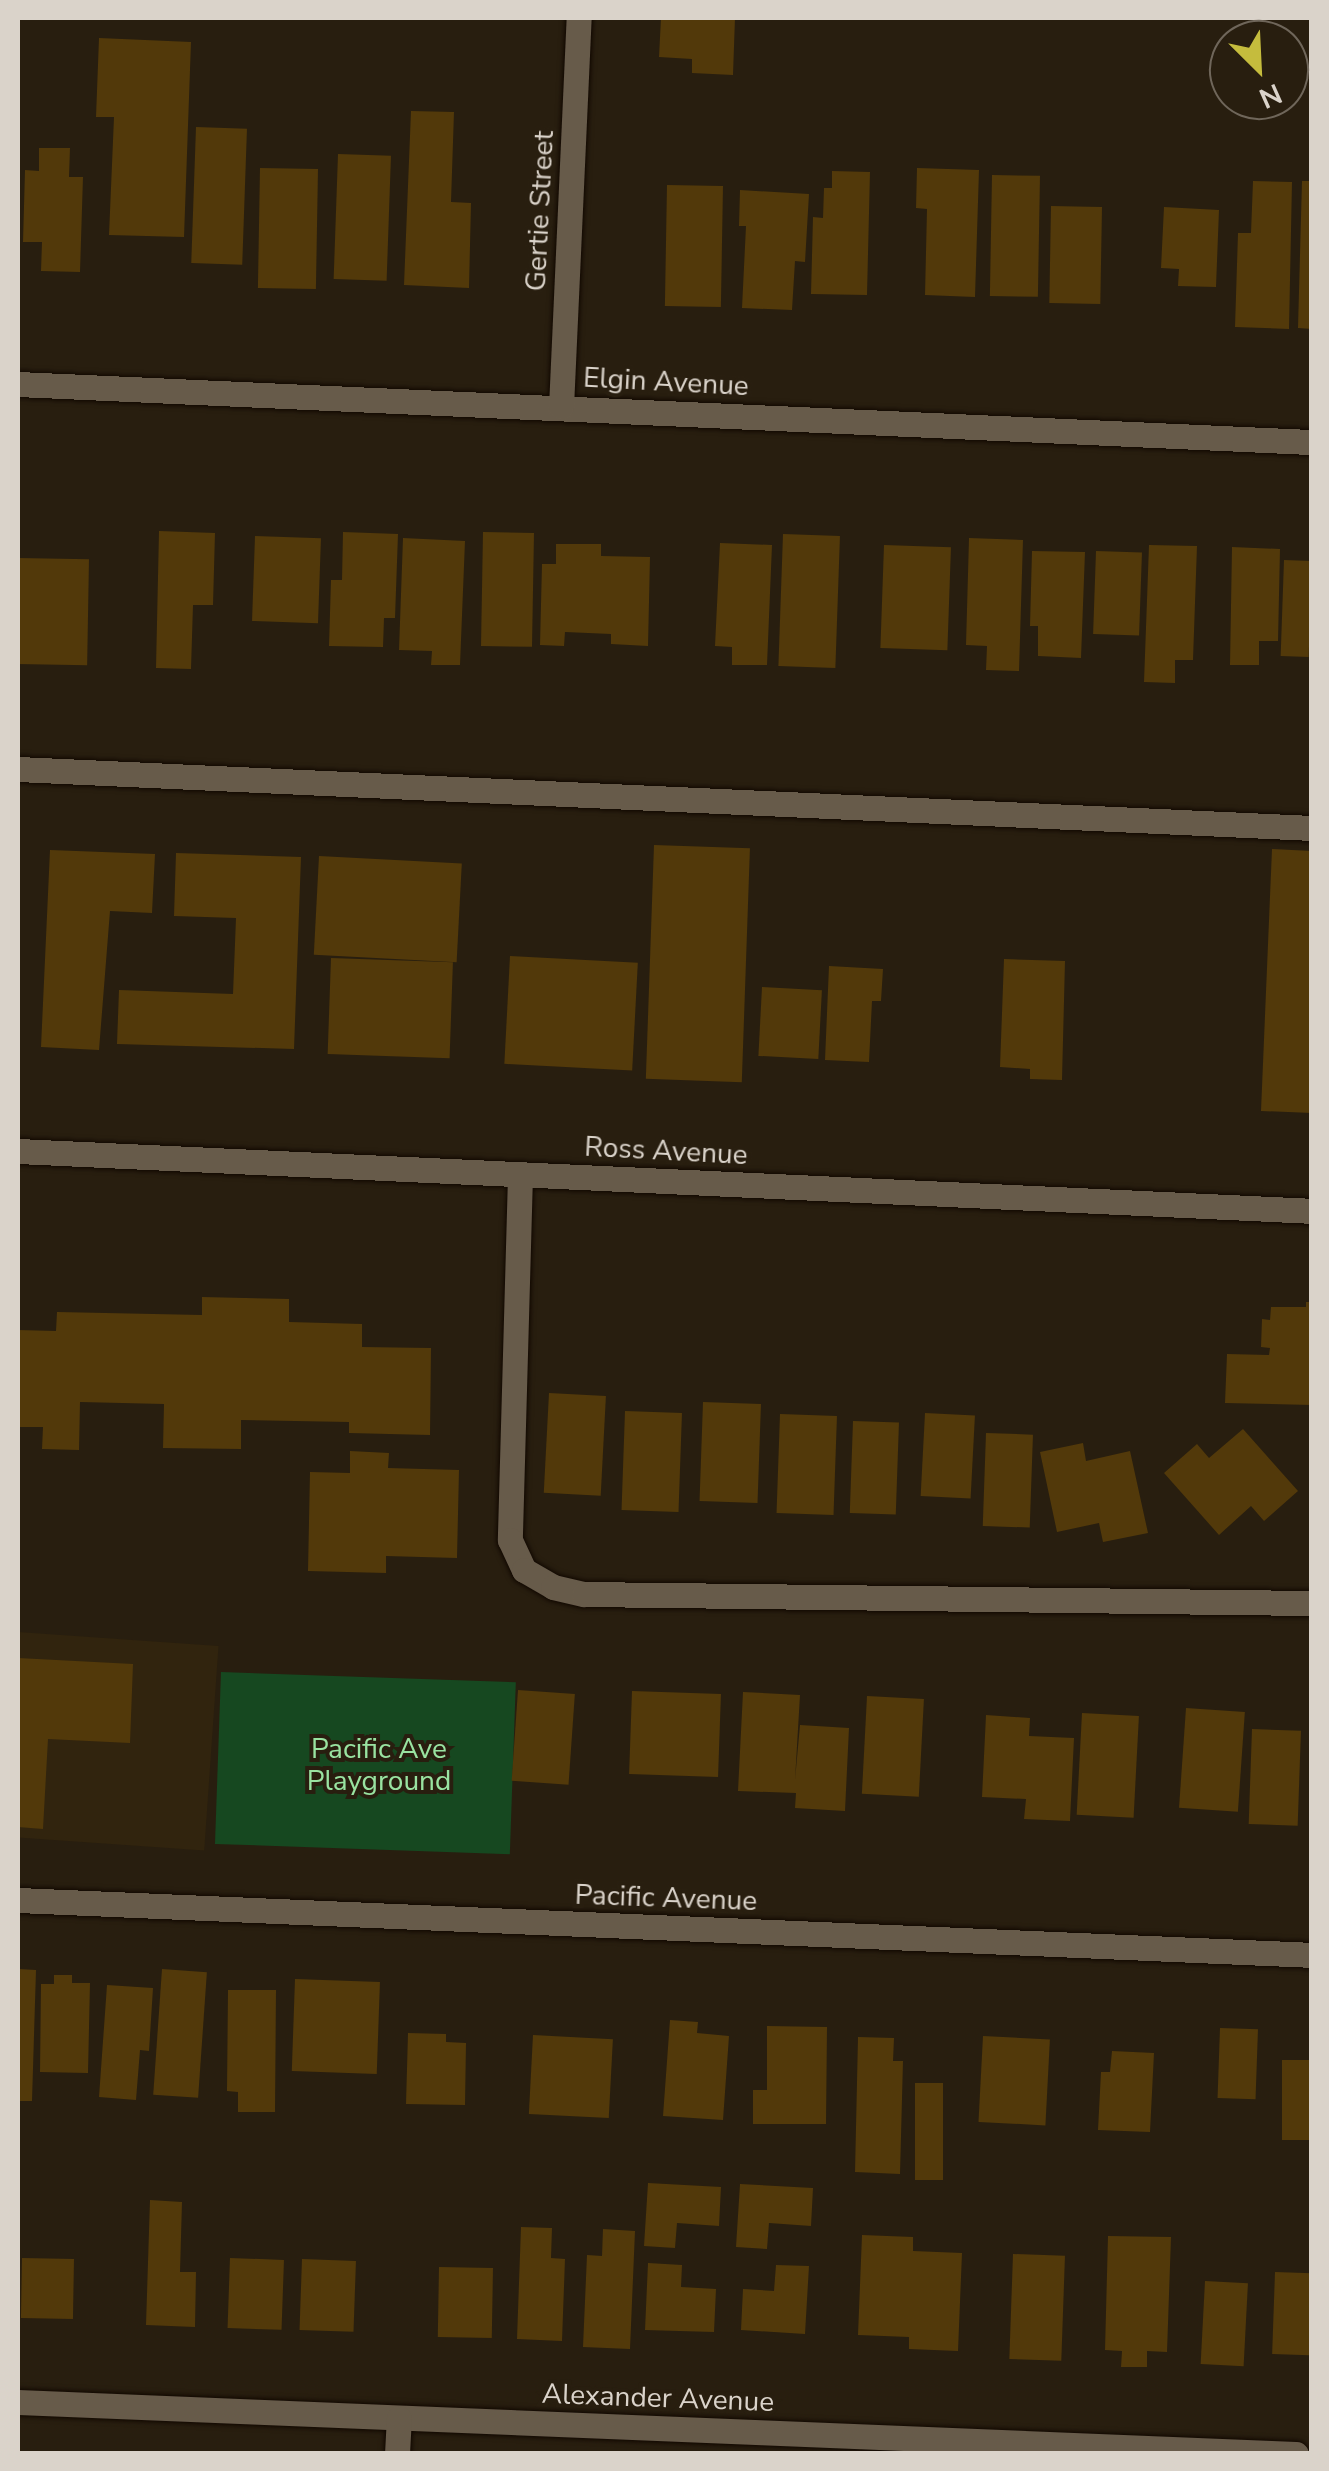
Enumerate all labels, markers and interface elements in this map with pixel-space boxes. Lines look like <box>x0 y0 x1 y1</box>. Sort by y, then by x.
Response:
north arrow <box>1209 20 1309 120</box>
text: N <box>1253 74 1288 117</box>
street label: Gertie Street <box>519 130 561 292</box>
street label: Elgin Avenue <box>582 361 750 403</box>
street label: Ross Avenue <box>584 1130 748 1172</box>
park label: Pacific Ave Playground <box>307 1732 451 1798</box>
street label: Pacific Avenue <box>574 1878 758 1918</box>
street label: Alexander Avenue <box>541 2377 775 2419</box>

